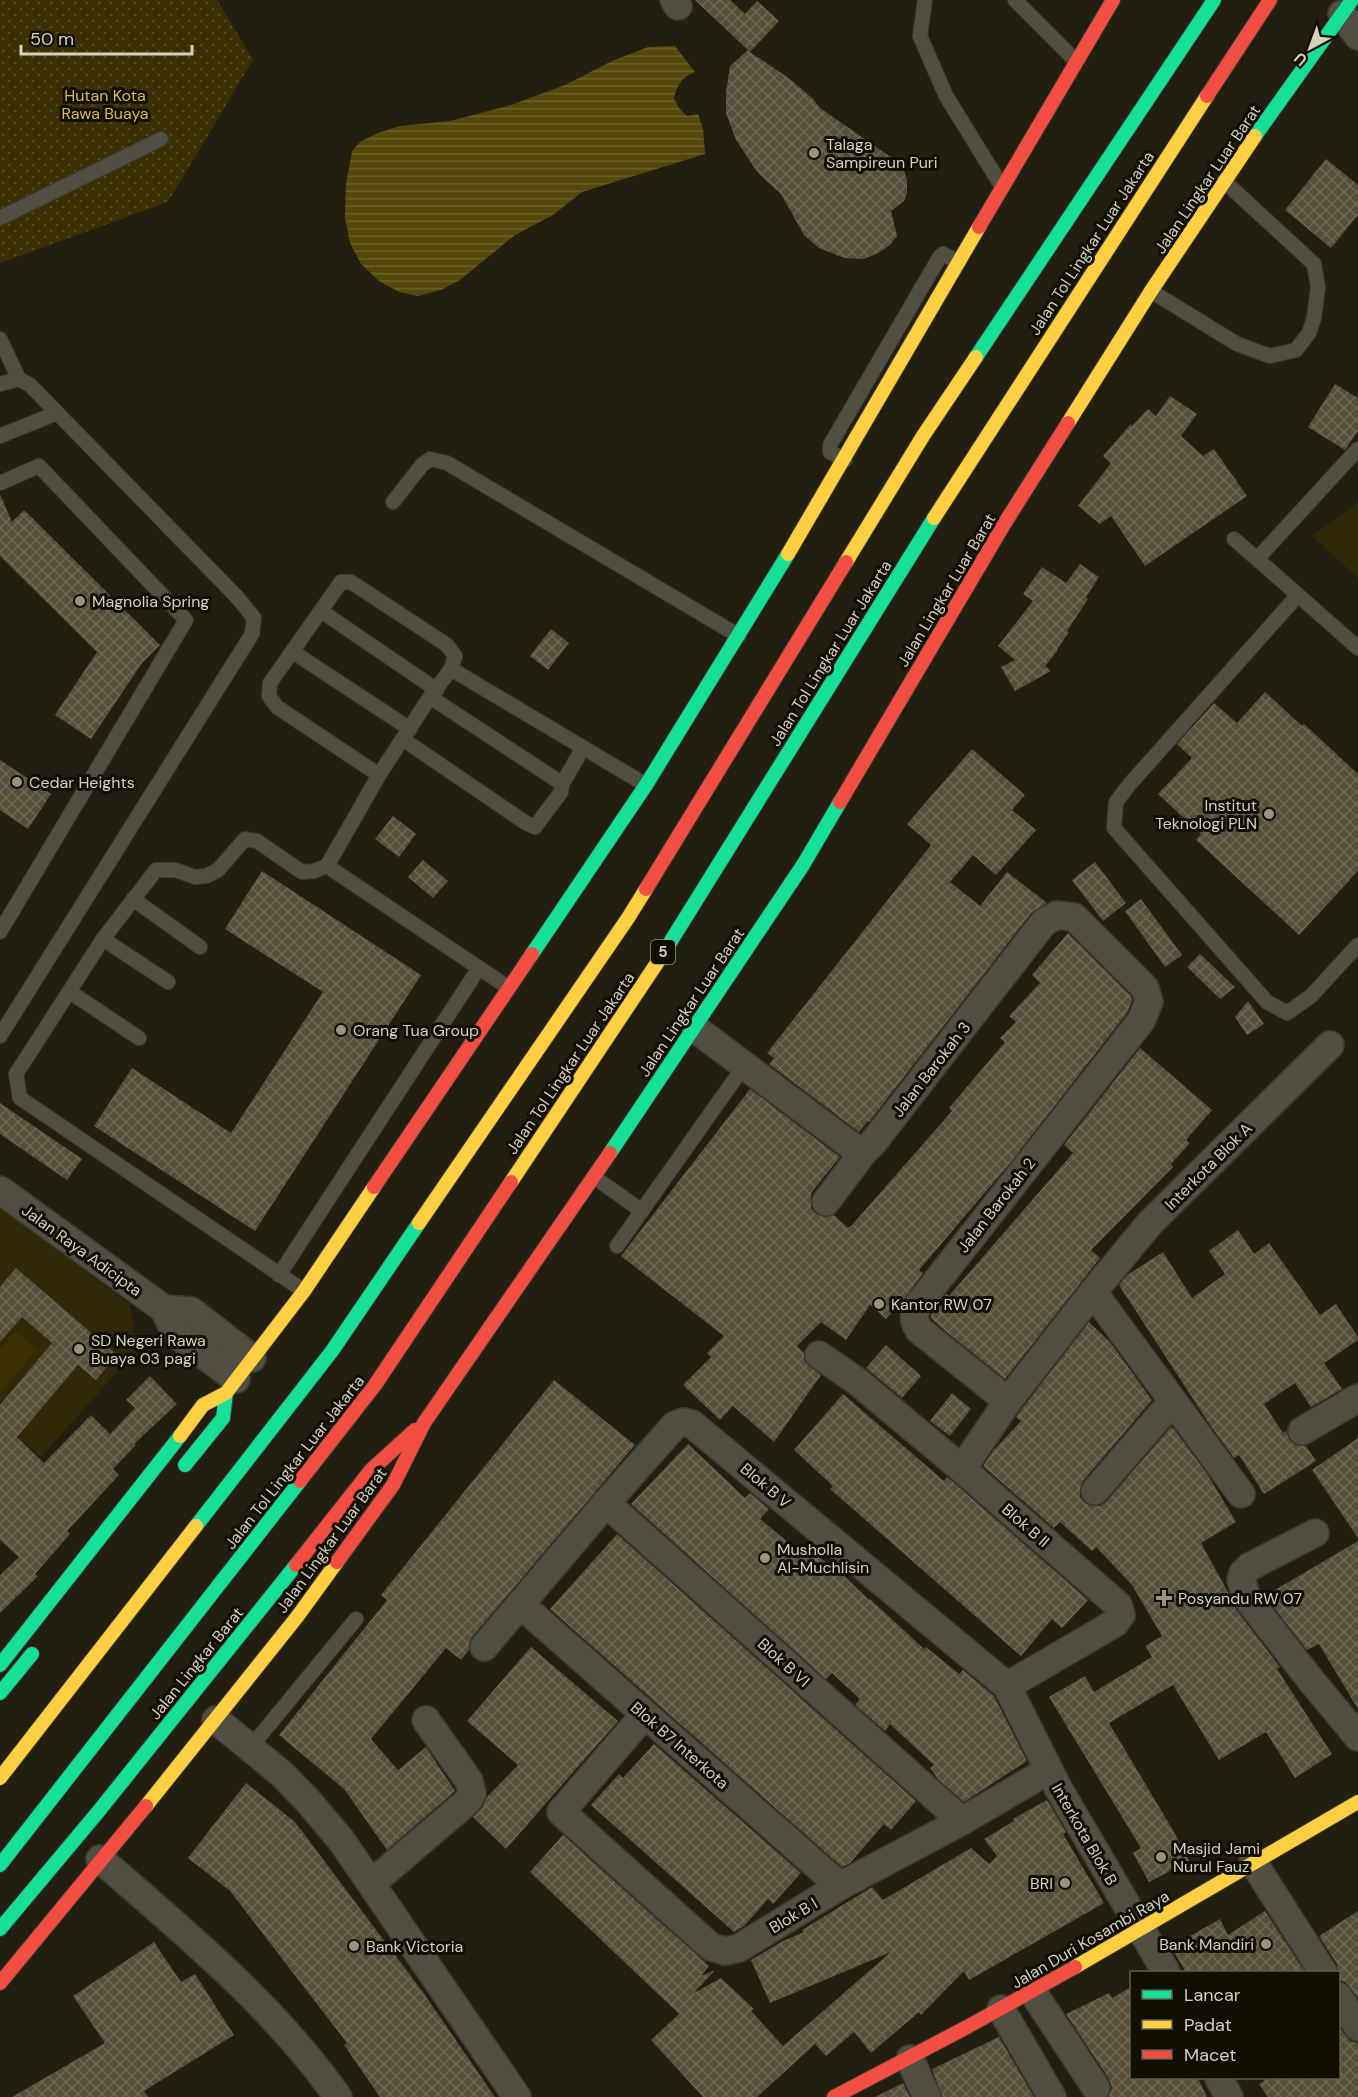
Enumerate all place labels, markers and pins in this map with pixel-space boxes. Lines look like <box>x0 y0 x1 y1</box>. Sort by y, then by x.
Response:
place label: Talaga Sampireun Puri <box>826 134 938 173</box>
marker: Talaga Sampireun Puri <box>807 146 821 160</box>
place label: Magnolia Spring <box>92 591 209 612</box>
marker: Magnolia Spring <box>73 594 87 608</box>
place label: Cedar Heights <box>29 772 135 793</box>
marker: Cedar Heights <box>10 775 24 789</box>
place label: Institut Teknologi PLN <box>1155 795 1257 834</box>
marker: Institut Teknologi PLN <box>1262 807 1276 821</box>
place label: Orang Tua Group <box>353 1020 479 1041</box>
marker: Orang Tua Group <box>334 1023 348 1037</box>
place label: Kantor RW 07 <box>891 1294 992 1315</box>
marker: Kantor RW 07 <box>872 1297 886 1311</box>
place label: SD Negeri Rawa Buaya 03 pagi <box>91 1330 206 1369</box>
marker: SD Negeri Rawa Buaya 03 pagi <box>72 1342 86 1356</box>
place label: Musholla Al-Muchlisin <box>777 1539 869 1578</box>
marker: Musholla Al-Muchlisin <box>758 1551 772 1565</box>
place label: Posyandu RW 07 <box>1178 1588 1302 1609</box>
marker: Posyandu RW 07 <box>1155 1589 1173 1607</box>
place label: Masjid Jami Nurul Fauz <box>1173 1838 1260 1877</box>
marker: Masjid Jami Nurul Fauz <box>1154 1850 1168 1864</box>
place label: BRI <box>1030 1873 1053 1894</box>
marker: BRI <box>1058 1876 1072 1890</box>
place label: Bank Mandiri <box>1159 1934 1254 1955</box>
place label: Bank Victoria <box>366 1936 463 1957</box>
marker: Bank Mandiri <box>1259 1937 1273 1951</box>
marker: Bank Victoria <box>347 1939 361 1953</box>

